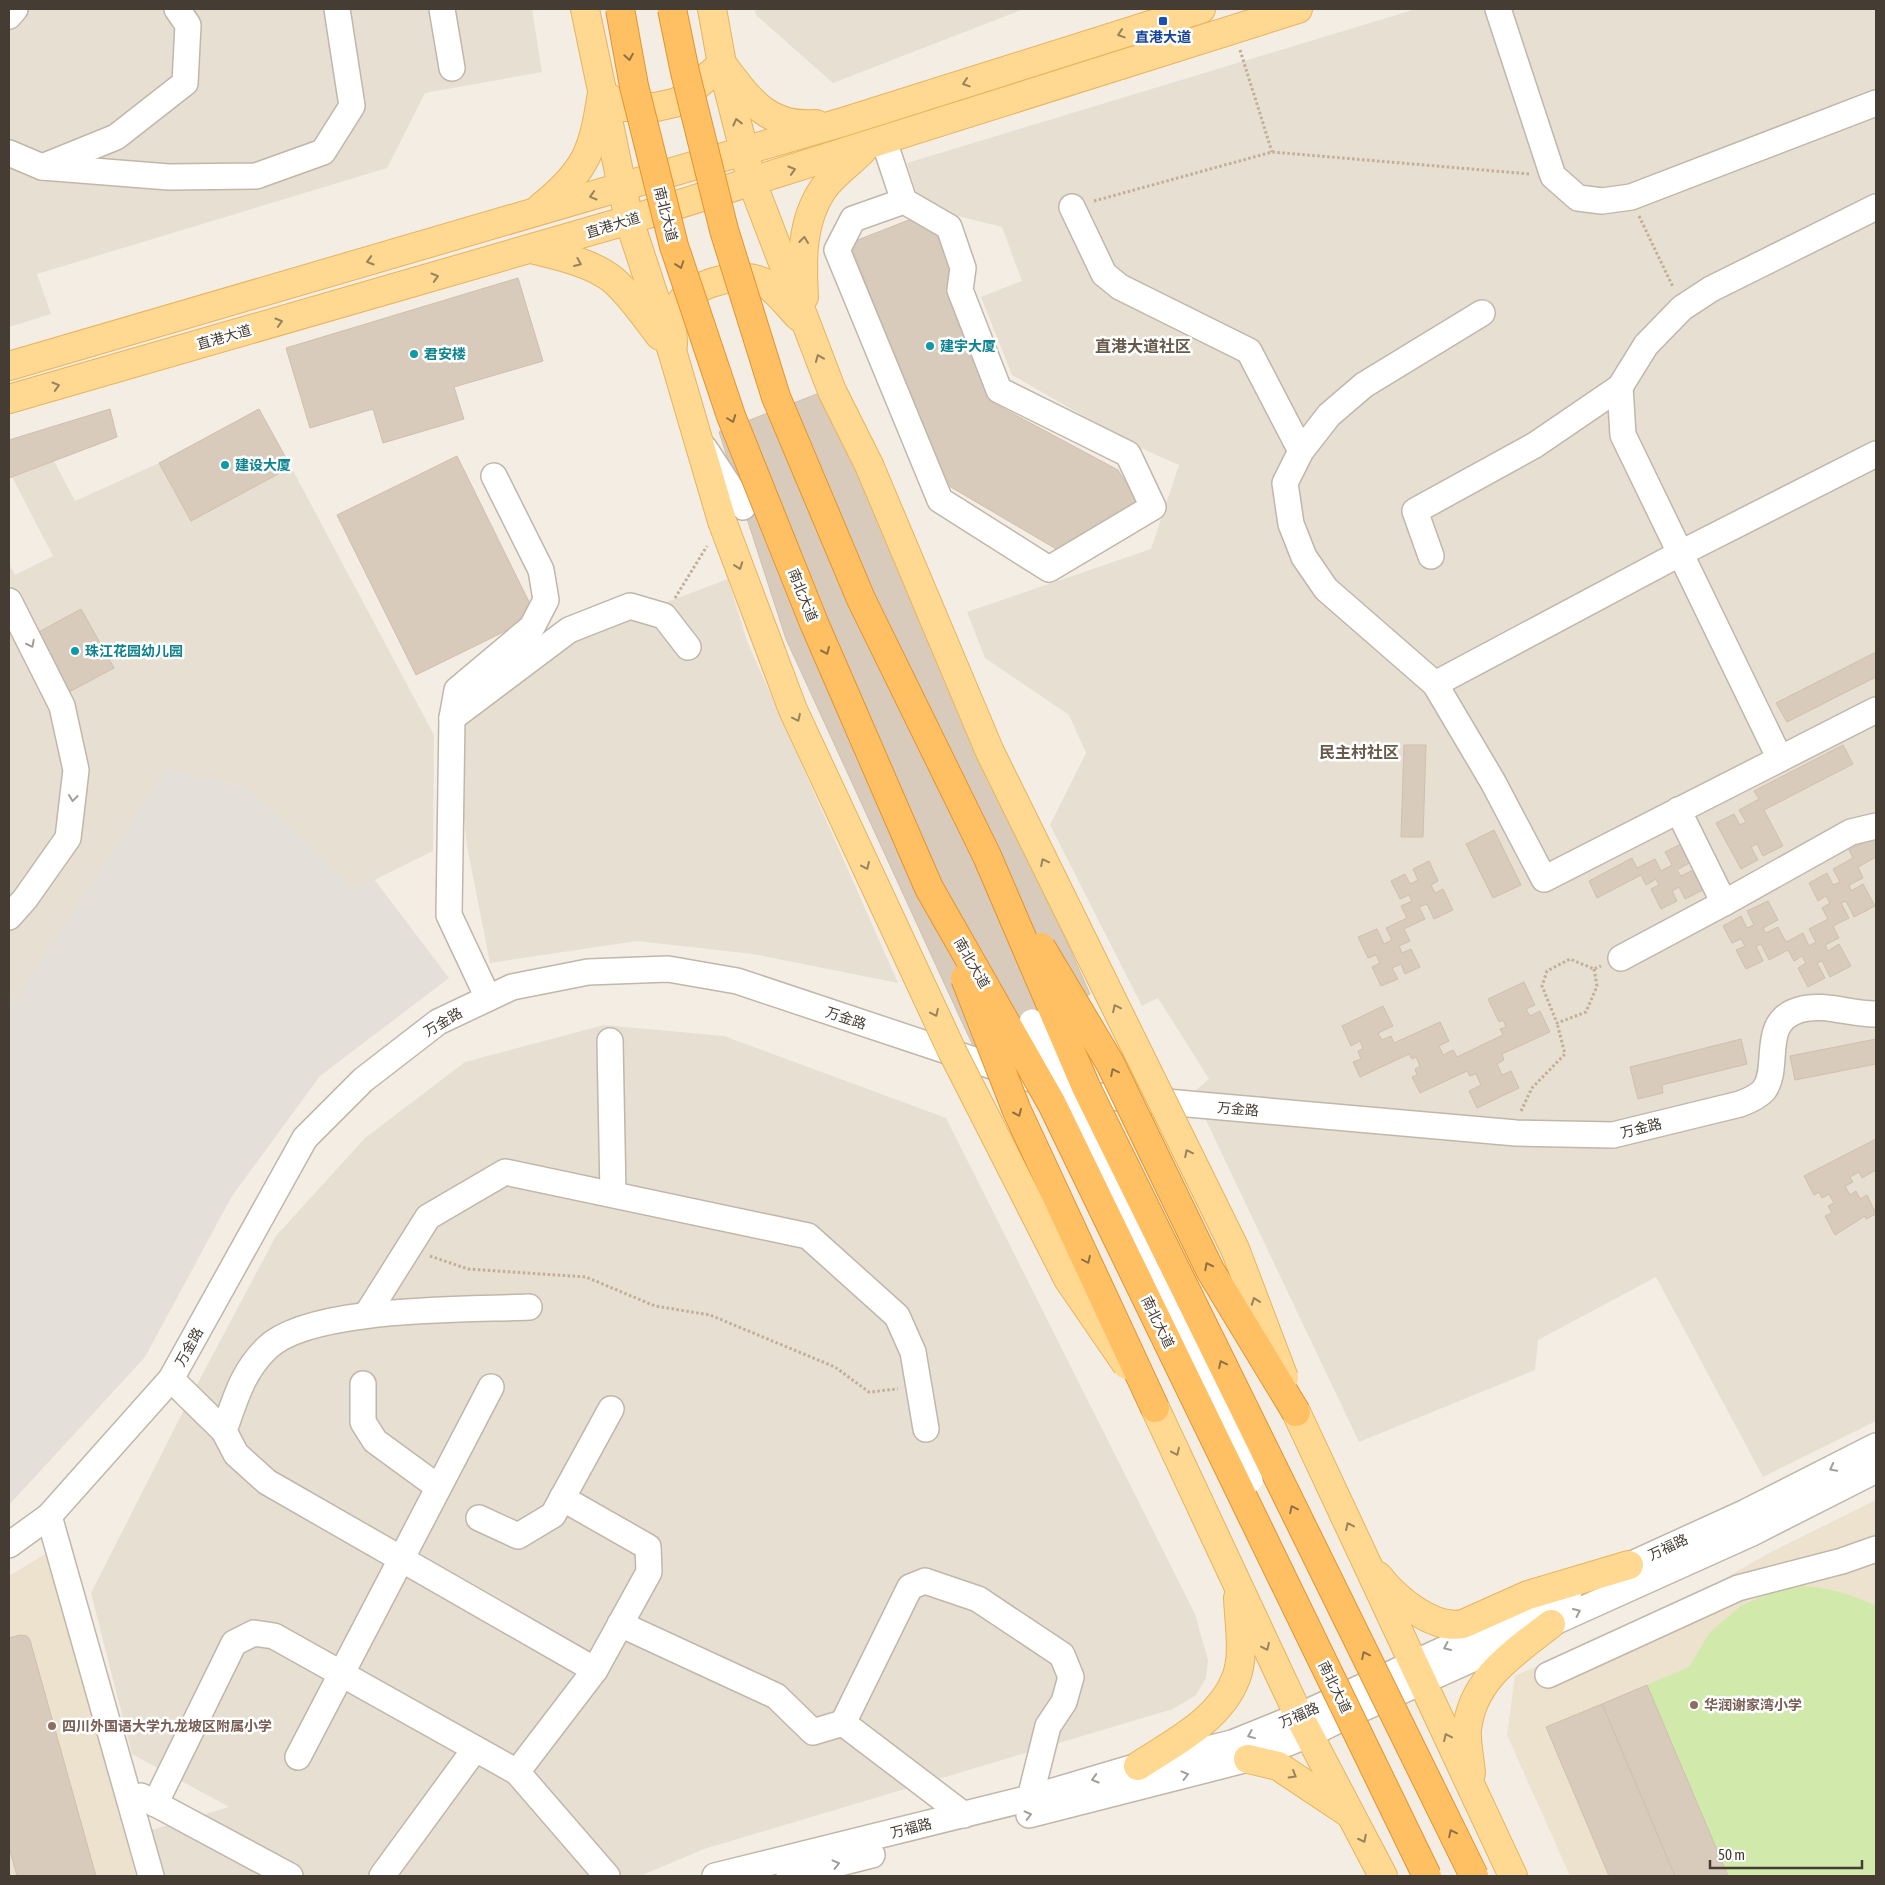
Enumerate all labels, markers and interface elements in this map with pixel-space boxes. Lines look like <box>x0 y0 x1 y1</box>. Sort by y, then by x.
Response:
marker: 直港大道 <box>1157 15 1169 27</box>
one-way arrow <box>1117 28 1126 38</box>
place label: 直港大道 <box>1135 29 1191 45</box>
one-way arrow <box>623 52 633 61</box>
one-way arrow <box>962 78 971 88</box>
one-way arrow <box>732 117 743 126</box>
one-way arrow <box>787 165 796 175</box>
street label: 南北大道 <box>651 185 681 243</box>
one-way arrow <box>589 191 597 201</box>
street label: 直港大道 <box>584 209 642 241</box>
one-way arrow <box>798 236 809 244</box>
one-way arrow <box>366 256 374 266</box>
one-way arrow <box>573 256 582 267</box>
one-way arrow <box>674 261 684 269</box>
one-way arrow <box>431 272 439 282</box>
one-way arrow <box>275 317 283 327</box>
street label: 直港大道 <box>195 322 253 352</box>
district label: 直港大道社区 <box>1095 337 1191 355</box>
place label: 建宇大厦 <box>940 338 996 354</box>
marker: 建宇大厦 <box>924 340 936 352</box>
place label: 君安楼 <box>424 346 466 362</box>
marker: 君安楼 <box>408 348 420 360</box>
one-way arrow <box>814 354 825 363</box>
one-way arrow <box>51 381 59 391</box>
one-way arrow <box>726 414 736 423</box>
place label: 建设大厦 <box>235 457 291 473</box>
marker: 建设大厦 <box>219 459 231 471</box>
one-way arrow <box>733 562 743 570</box>
street label: 南北大道 <box>785 566 821 624</box>
one-way arrow <box>25 639 35 648</box>
place label: 珠江花园幼儿园 <box>85 643 183 659</box>
marker: 珠江花园幼儿园 <box>69 645 81 657</box>
one-way arrow <box>819 646 830 655</box>
one-way arrow <box>790 713 801 722</box>
district label: 民主村社区 <box>1319 743 1399 761</box>
one-way arrow <box>68 794 79 802</box>
one-way arrow <box>1040 858 1051 867</box>
one-way arrow <box>859 860 869 869</box>
street label: 南北大道 <box>951 935 993 991</box>
street label: 万金路 <box>421 1004 465 1040</box>
street label: 万金路 <box>824 1004 868 1032</box>
one-way arrow <box>1112 1004 1122 1013</box>
one-way arrow <box>928 1008 939 1017</box>
one-way arrow <box>1110 1068 1121 1077</box>
street label: 万金路 <box>1216 1099 1260 1119</box>
one-way arrow <box>1012 1108 1023 1117</box>
street label: 万金路 <box>1619 1115 1663 1141</box>
one-way arrow <box>1184 1149 1194 1158</box>
one-way arrow <box>1081 1255 1092 1264</box>
one-way arrow <box>1204 1262 1214 1271</box>
street label: 南北大道 <box>1139 1293 1177 1351</box>
one-way arrow <box>1251 1297 1261 1306</box>
street label: 万金路 <box>172 1325 206 1369</box>
one-way arrow <box>1217 1360 1228 1369</box>
one-way arrow <box>1169 1447 1180 1456</box>
one-way arrow <box>1829 1462 1838 1472</box>
one-way arrow <box>1289 1506 1299 1515</box>
one-way arrow <box>1345 1522 1355 1531</box>
street label: 万福路 <box>1646 1531 1690 1563</box>
one-way arrow <box>1572 1608 1581 1618</box>
one-way arrow <box>1443 1641 1452 1652</box>
one-way arrow <box>1260 1642 1270 1651</box>
one-way arrow <box>1361 1651 1371 1660</box>
street label: 南北大道 <box>1316 1658 1354 1716</box>
place label: 华润谢家湾小学 <box>1704 1697 1802 1713</box>
street label: 万福路 <box>1277 1699 1321 1731</box>
marker: 华润谢家湾小学 <box>1688 1699 1700 1711</box>
place label: 四川外国语大学九龙坡区附属小学 <box>62 1718 272 1734</box>
marker: 四川外国语大学九龙坡区附属小学 <box>46 1720 58 1732</box>
one-way arrow <box>1247 1729 1256 1739</box>
one-way arrow <box>1443 1734 1453 1743</box>
one-way arrow <box>1288 1769 1297 1779</box>
one-way arrow <box>1181 1770 1190 1781</box>
one-way arrow <box>1091 1773 1099 1783</box>
one-way arrow <box>1023 1810 1032 1821</box>
street label: 万福路 <box>889 1815 933 1841</box>
one-way arrow <box>1448 1829 1458 1838</box>
one-way arrow <box>1357 1833 1367 1842</box>
scale bar <box>1710 1838 1862 1870</box>
text: 50 m <box>1718 1846 1745 1863</box>
one-way arrow <box>832 1859 841 1870</box>

